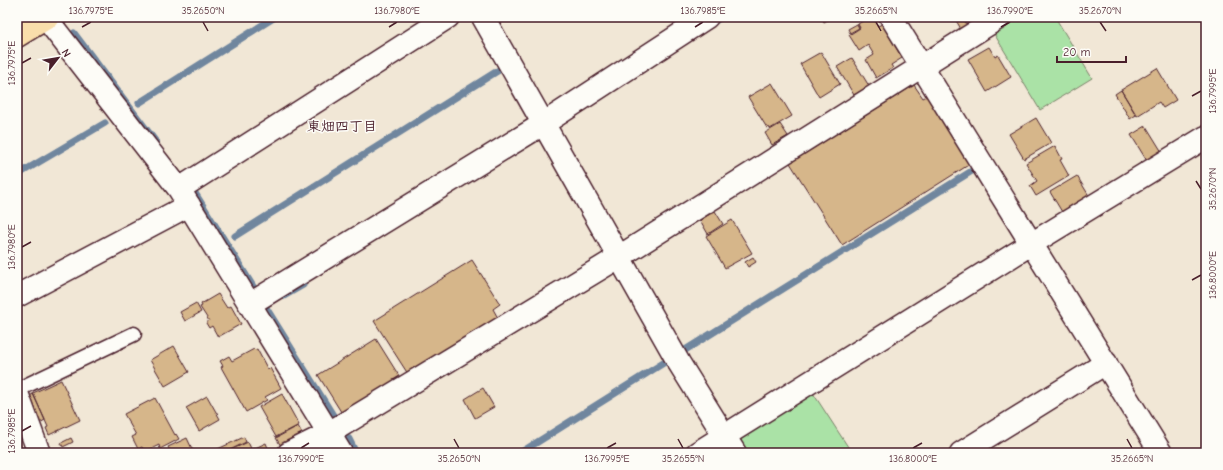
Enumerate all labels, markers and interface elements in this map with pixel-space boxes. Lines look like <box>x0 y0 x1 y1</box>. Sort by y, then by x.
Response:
text: 136.7975°E <box>69 5 113 17</box>
text: 35.2650°N <box>181 5 225 17</box>
text: 136.7980°E <box>374 5 420 17</box>
text: 136.7985°E <box>680 5 726 17</box>
text: 35.2665°N <box>855 5 897 17</box>
text: 136.7990°E <box>987 5 1033 17</box>
text: 35.2670°N <box>1079 5 1121 17</box>
north arrow <box>38 38 78 78</box>
scale bar <box>1057 38 1126 64</box>
text: 136.7975°E <box>6 41 18 85</box>
text: 20 m <box>1063 45 1091 59</box>
text: N <box>59 47 74 60</box>
text: 136.7995°E <box>1207 68 1219 114</box>
district label: 東畑四丁目 <box>307 118 377 135</box>
text: 35.2670°N <box>1207 168 1219 210</box>
text: 136.7980°E <box>6 224 18 270</box>
text: 136.8000°E <box>1207 251 1219 299</box>
text: 136.7985°E <box>6 408 18 454</box>
text: 136.7990°E <box>278 453 324 465</box>
text: 35.2650°N <box>437 453 481 465</box>
text: 136.7995°E <box>584 453 630 465</box>
text: 35.2655°N <box>662 453 704 465</box>
text: 136.8000°E <box>889 453 937 465</box>
text: 35.2665°N <box>1111 453 1153 465</box>

